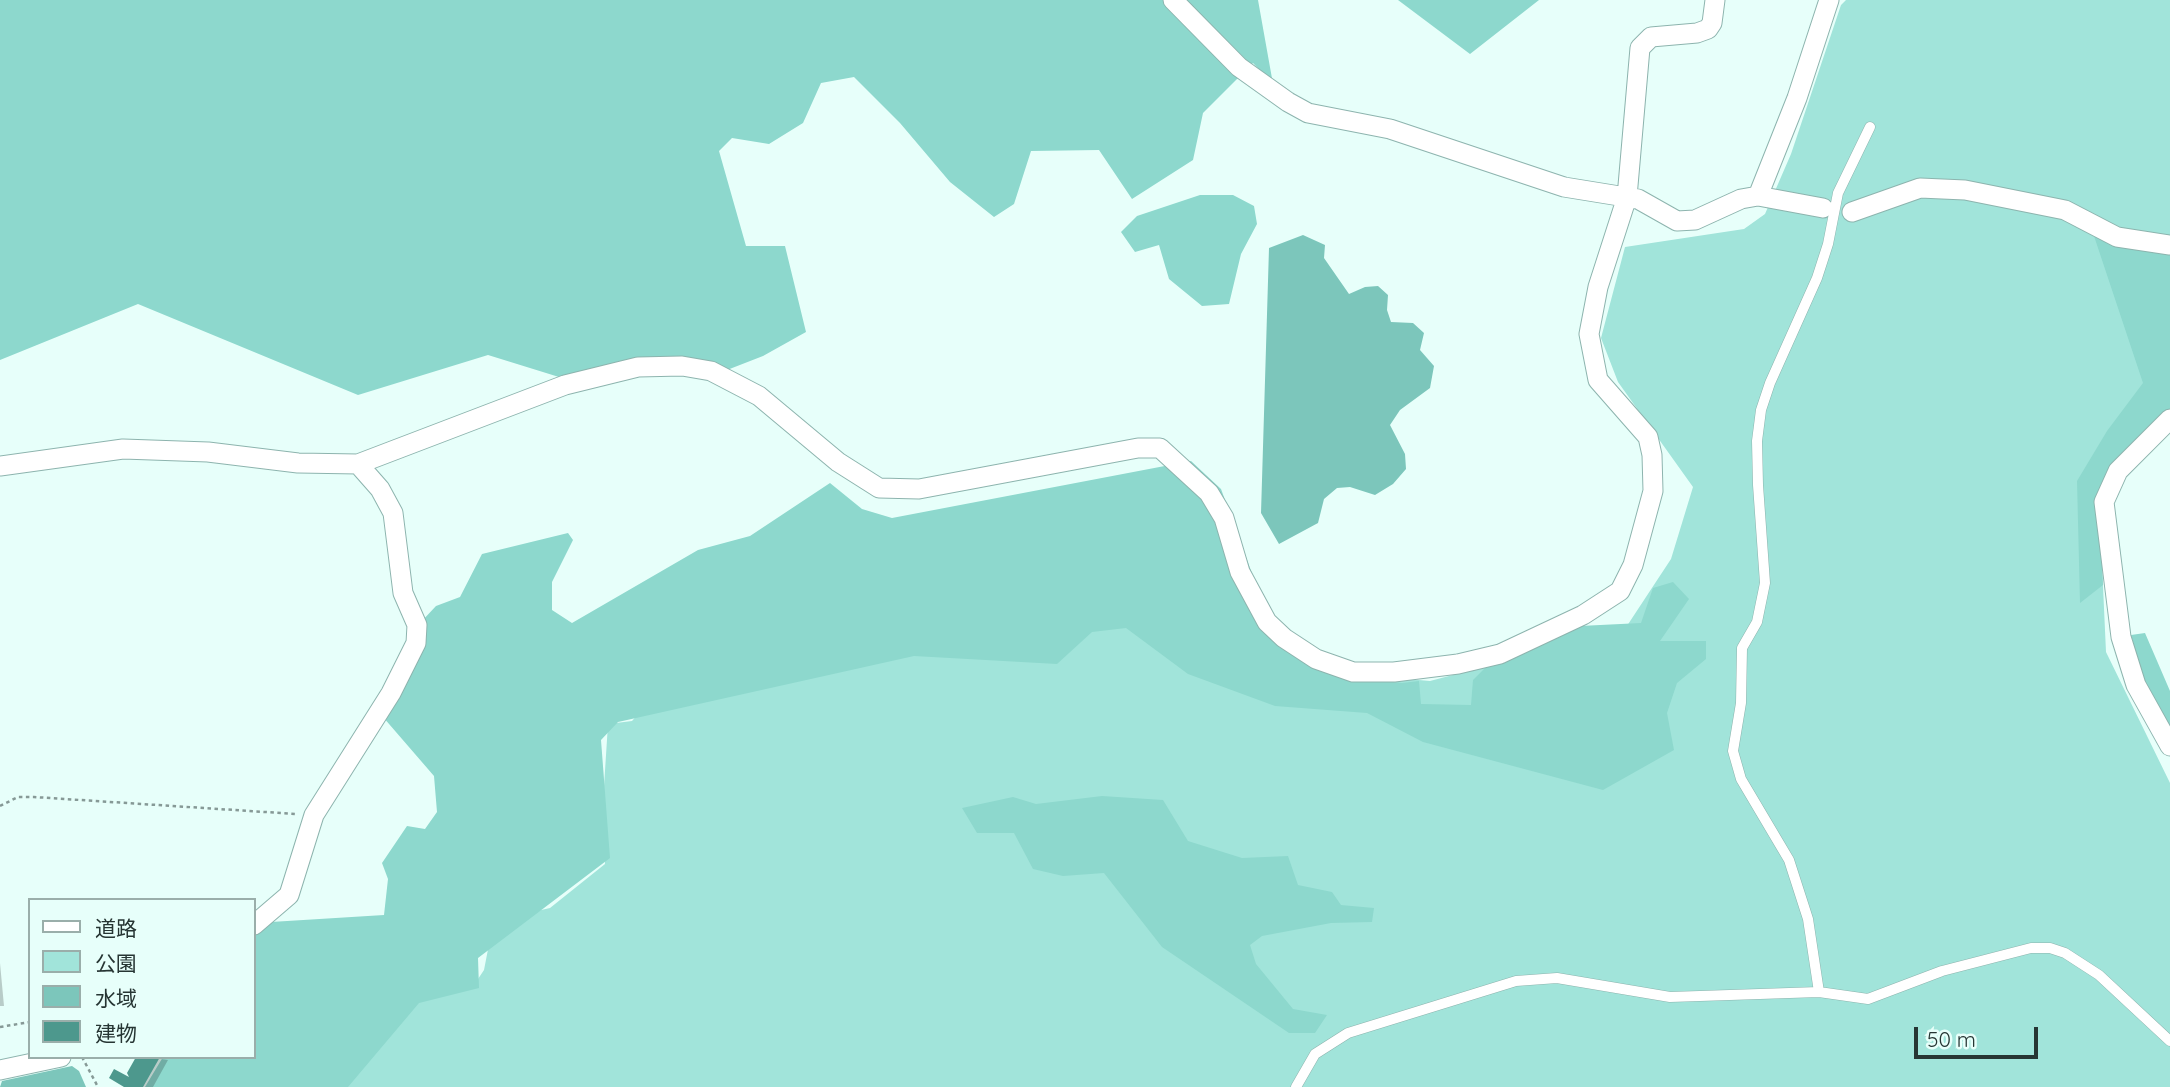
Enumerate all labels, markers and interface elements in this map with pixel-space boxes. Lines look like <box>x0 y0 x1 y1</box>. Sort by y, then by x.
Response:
legend <box>28 898 256 1059</box>
text: 道路 <box>95 915 137 941</box>
text: 公園 <box>95 950 137 976</box>
text: 水域 <box>95 985 137 1011</box>
scale bar <box>1918 1014 2042 1058</box>
text: 建物 <box>95 1020 137 1046</box>
text: 50 m <box>1927 1026 1976 1052</box>

